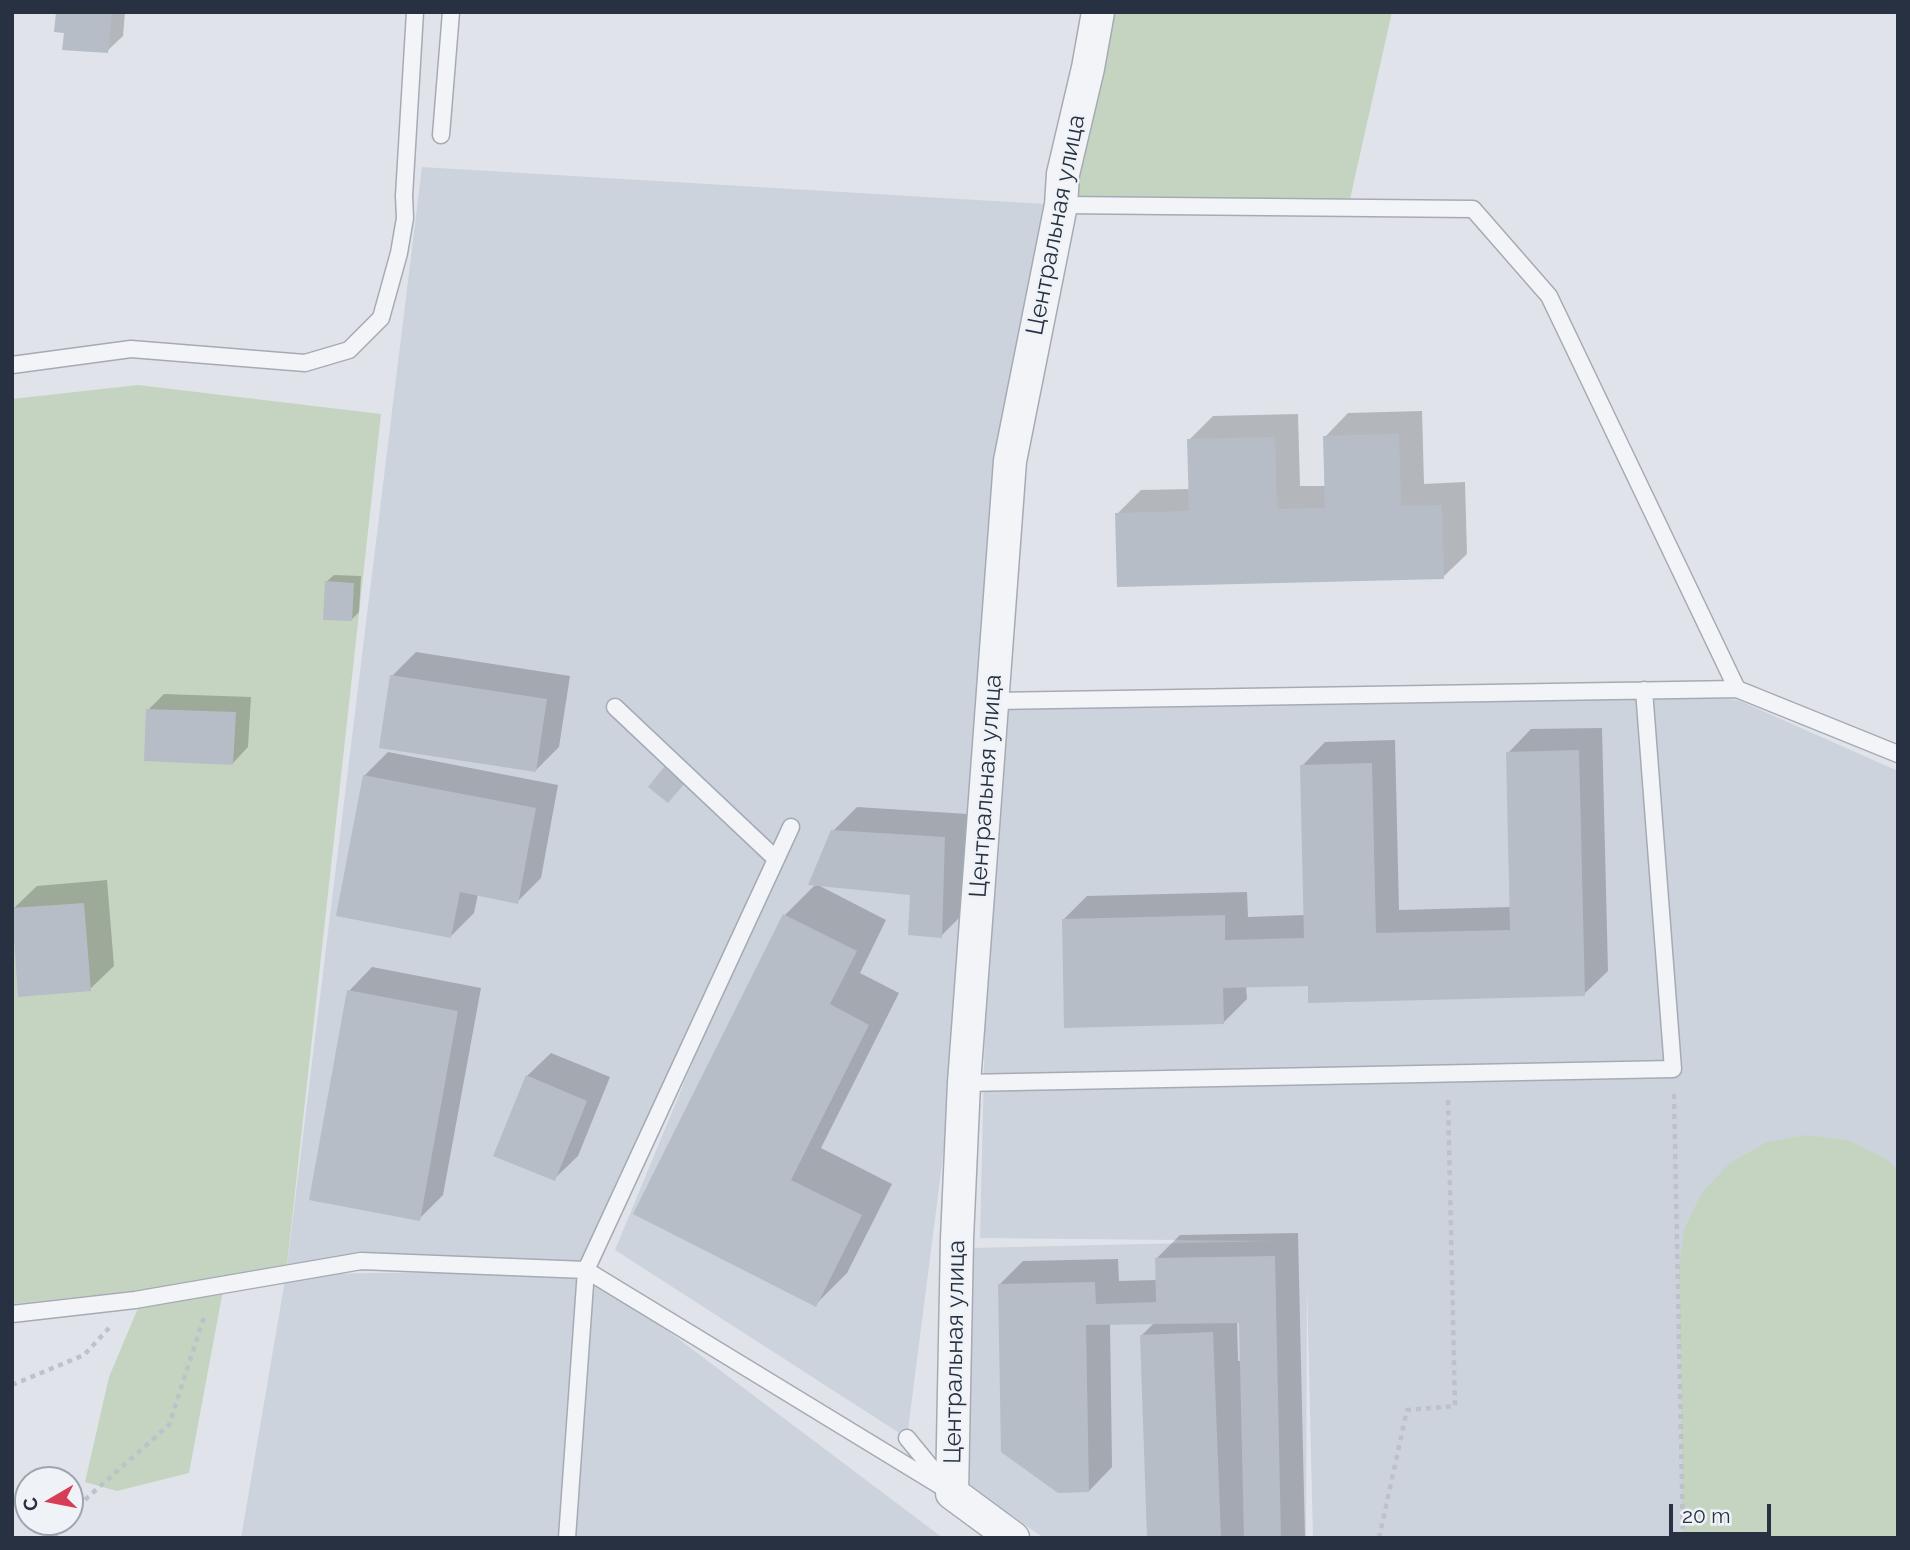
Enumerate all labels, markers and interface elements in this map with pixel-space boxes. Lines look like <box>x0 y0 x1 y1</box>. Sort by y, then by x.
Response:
street label: Центральная улица <box>1021 112 1091 338</box>
street label: Центральная улица <box>964 673 1008 899</box>
street label: Центральная улица <box>939 1240 971 1464</box>
north arrow <box>14 1466 84 1536</box>
scale bar <box>1672 1490 1773 1534</box>
text: С <box>18 1496 42 1513</box>
text: 20 m <box>1682 1503 1730 1528</box>

